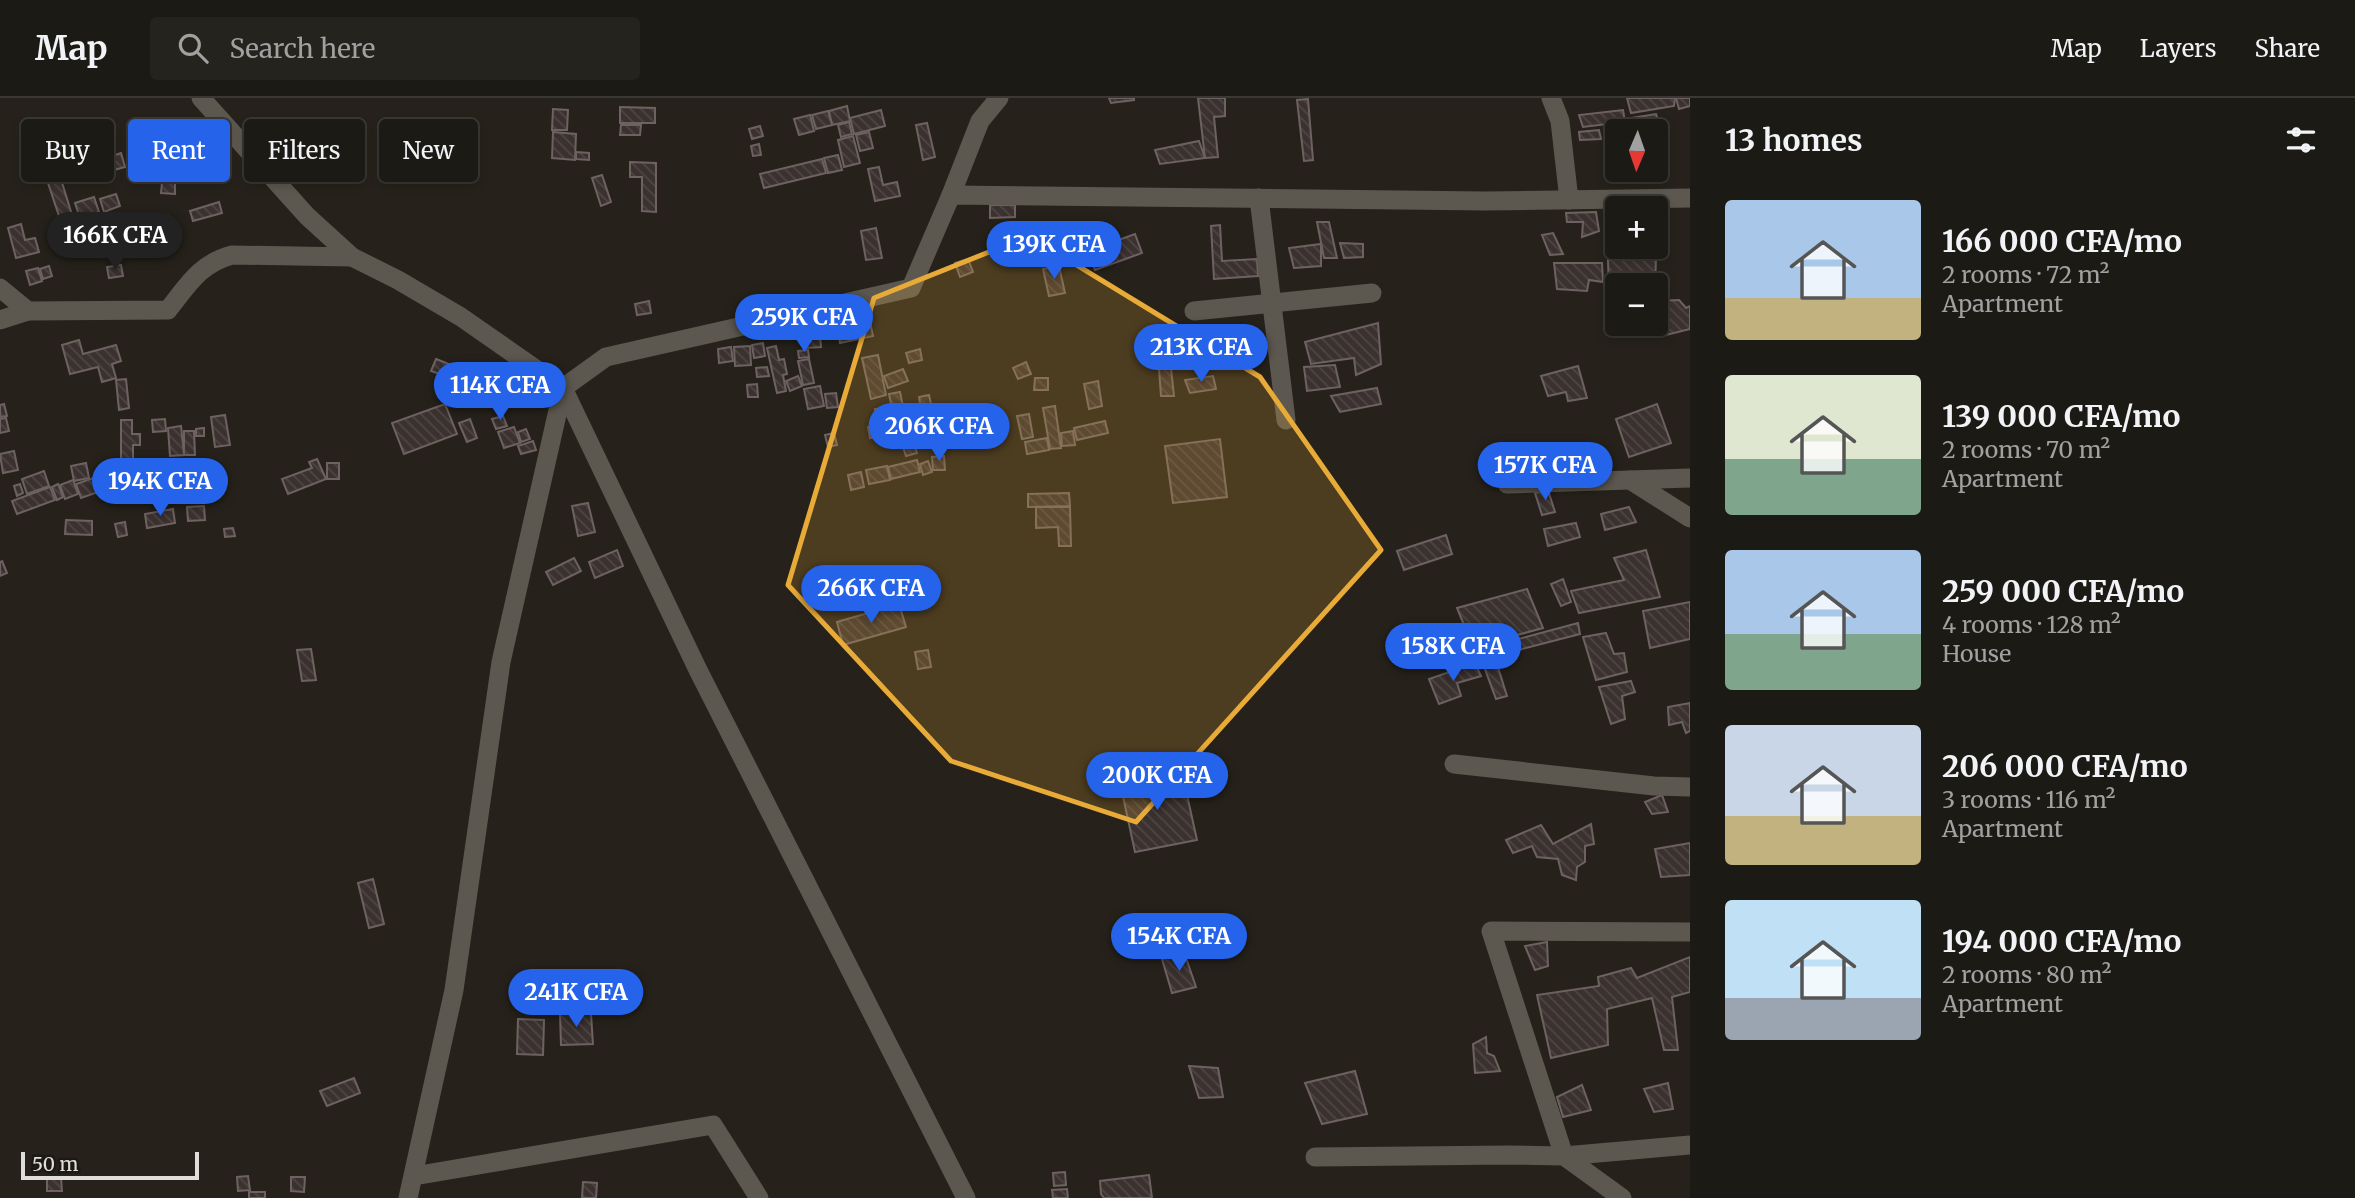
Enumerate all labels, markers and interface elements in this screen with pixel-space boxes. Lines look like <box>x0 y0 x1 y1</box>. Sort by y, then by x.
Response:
search box <box>150 17 640 80</box>
text: Map <box>35 28 108 69</box>
icon: search <box>174 29 212 67</box>
text: Search here <box>230 32 375 65</box>
text: Map <box>2051 33 2102 64</box>
text: Layers <box>2140 33 2216 64</box>
text: Share <box>2254 33 2320 64</box>
chip: Buy <box>21 119 114 182</box>
chip: Rent <box>128 119 230 182</box>
chip: Filters <box>244 119 365 182</box>
chip: New <box>379 119 478 182</box>
north arrow <box>1605 119 1668 182</box>
map controls <box>1605 119 1668 336</box>
text: 13 homes <box>1725 121 1863 159</box>
icon: filters <box>2282 121 2320 159</box>
button: + <box>1605 196 1668 259</box>
pin: 166K CFA <box>43 212 187 272</box>
text: 166K CFA <box>63 220 167 249</box>
pin: 139K CFA <box>982 222 1126 281</box>
text: 166 000 CFA/mo <box>1942 222 2182 260</box>
icon: home <box>1781 228 1865 312</box>
text: 139K CFA <box>1003 229 1105 258</box>
text: 2 rooms · 72 m² <box>1942 260 2109 289</box>
button: − <box>1605 273 1668 336</box>
text: Apartment <box>1942 289 2063 318</box>
pin: 259K CFA <box>732 294 876 354</box>
text: 259K CFA <box>751 302 857 331</box>
pin: 213K CFA <box>1129 324 1273 384</box>
text: 213K CFA <box>1150 332 1252 361</box>
pin: 114K CFA <box>428 362 572 422</box>
text: 114K CFA <box>450 370 550 399</box>
text: 139 000 CFA/mo <box>1942 397 2180 435</box>
icon: home <box>1781 403 1865 487</box>
pin: 206K CFA <box>867 404 1011 463</box>
text: 206K CFA <box>885 411 993 440</box>
text: 2 rooms · 70 m² <box>1942 435 2110 464</box>
pin: 157K CFA <box>1473 442 1617 502</box>
text: 157K CFA <box>1494 450 1596 479</box>
pin: 194K CFA <box>88 458 232 518</box>
text: Apartment <box>1942 464 2063 493</box>
text: 194K CFA <box>108 466 212 495</box>
pin: 266K CFA <box>799 566 943 625</box>
text: 259 000 CFA/mo <box>1942 572 2184 610</box>
text: 266K CFA <box>817 573 925 602</box>
icon: home <box>1781 578 1865 662</box>
text: 4 rooms · 128 m² <box>1942 610 2121 639</box>
pin: 158K CFA <box>1381 624 1525 683</box>
text: 158K CFA <box>1401 631 1505 660</box>
text: House <box>1942 639 2011 668</box>
text: 206 000 CFA/mo <box>1942 747 2188 785</box>
pin: 200K CFA <box>1085 752 1229 812</box>
icon: home <box>1781 753 1865 837</box>
text: 200K CFA <box>1102 760 1212 789</box>
text: 3 rooms · 116 m² <box>1942 785 2116 814</box>
text: Apartment <box>1942 814 2063 843</box>
pin: 154K CFA <box>1107 914 1251 973</box>
text: 154K CFA <box>1127 921 1231 950</box>
text: 194 000 CFA/mo <box>1942 922 2181 960</box>
icon: home <box>1781 928 1865 1012</box>
text: 2 rooms · 80 m² <box>1942 960 2111 989</box>
pin: 241K CFA <box>504 970 648 1029</box>
text: 241K CFA <box>524 977 628 1006</box>
text: Apartment <box>1942 989 2063 1018</box>
scale bar <box>21 1149 200 1181</box>
text: 50 m <box>32 1152 78 1176</box>

